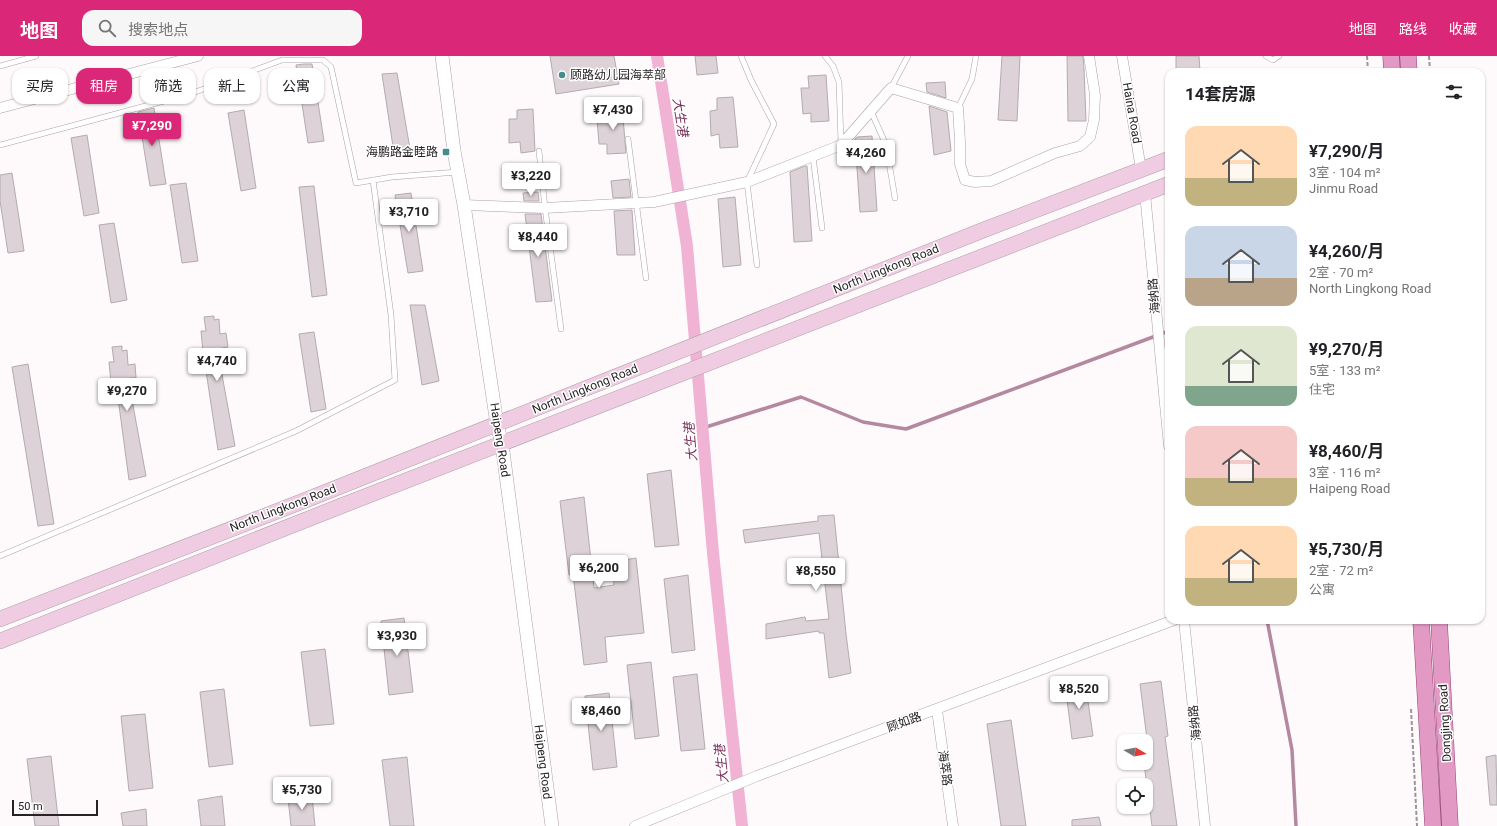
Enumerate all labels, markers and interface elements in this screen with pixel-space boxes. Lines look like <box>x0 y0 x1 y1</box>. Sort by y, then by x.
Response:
search box <box>82 10 362 46</box>
icon: search <box>96 17 118 39</box>
text: 地图 <box>20 19 58 42</box>
text: 搜索地点 <box>128 21 188 39</box>
text: 地图 <box>1349 21 1377 37</box>
text: 路线 <box>1399 21 1427 37</box>
text: 收藏 <box>1449 21 1477 37</box>
chip: 买房 <box>12 68 68 104</box>
chip: 租房 <box>76 68 132 104</box>
chip: 筛选 <box>140 68 196 104</box>
chip: 新上 <box>204 68 260 104</box>
chip: 公寓 <box>268 68 324 104</box>
place label: 顾路幼儿园海萃部 <box>570 68 666 82</box>
marker: 顾路幼儿园海萃部 <box>557 70 567 80</box>
street label: Haina Road <box>1120 81 1144 145</box>
icon: filters <box>1443 81 1465 103</box>
text: 14套房源 <box>1185 84 1256 104</box>
pin: ¥7,430 <box>580 97 646 131</box>
water label: 大生港 <box>670 97 691 139</box>
text: ¥7,430 <box>593 102 633 117</box>
pin: ¥7,290 <box>119 113 185 147</box>
text: ¥7,290 <box>132 118 172 133</box>
pin: ¥4,260 <box>833 140 899 174</box>
text: ¥7,290/月 <box>1309 141 1385 161</box>
icon: home <box>1217 142 1265 190</box>
place label: 海鹏路金睦路 <box>366 145 438 159</box>
text: ¥4,260 <box>846 145 886 160</box>
marker: 海鹏路金睦路 <box>441 147 451 157</box>
pin: ¥3,220 <box>498 163 564 197</box>
text: 3室 · 104 m² <box>1309 165 1380 180</box>
text: ¥3,220 <box>511 168 551 183</box>
text: Jinmu Road <box>1309 181 1378 196</box>
pin: ¥3,710 <box>376 199 442 233</box>
text: ¥3,710 <box>389 204 429 219</box>
pin: ¥8,440 <box>505 224 571 258</box>
text: ¥8,440 <box>518 229 558 244</box>
street label: North Lingkong Road <box>831 241 941 297</box>
text: ¥4,260/月 <box>1309 241 1385 261</box>
icon: home <box>1217 242 1265 290</box>
text: 2室 · 70 m² <box>1309 265 1373 280</box>
street label: 海纳路 <box>1145 277 1163 315</box>
text: North Lingkong Road <box>1309 281 1431 296</box>
text: ¥9,270/月 <box>1309 339 1385 359</box>
icon: home <box>1217 342 1265 390</box>
pin: ¥4,740 <box>184 348 250 382</box>
text: ¥4,740 <box>197 353 237 368</box>
street label: North Lingkong Road <box>530 361 640 417</box>
text: 5室 · 133 m² <box>1309 363 1380 378</box>
pin: ¥9,270 <box>94 378 160 412</box>
text: 住宅 <box>1309 382 1335 397</box>
text: ¥9,270 <box>107 383 147 398</box>
street label: Haipeng Road <box>487 402 513 478</box>
water label: 大生港 <box>681 420 700 462</box>
text: ¥8,460/月 <box>1309 441 1385 461</box>
icon: home <box>1217 442 1265 490</box>
text: 3室 · 116 m² <box>1309 465 1380 480</box>
street label: North Lingkong Road <box>228 481 338 535</box>
text: Haipeng Road <box>1309 481 1390 496</box>
text: ¥5,730/月 <box>1309 539 1385 559</box>
icon: home <box>1217 542 1265 590</box>
pin: ¥6,200 <box>566 555 632 589</box>
pin: ¥8,550 <box>783 558 849 592</box>
text: ¥6,200 <box>579 560 619 575</box>
text: ¥8,550 <box>796 563 836 578</box>
text: 2室 · 72 m² <box>1309 563 1373 578</box>
text: 公寓 <box>1309 582 1335 597</box>
pin: ¥3,930 <box>364 623 430 657</box>
text: ¥3,930 <box>377 628 417 643</box>
pin: ¥8,520 <box>1046 676 1112 710</box>
text: ¥8,520 <box>1059 681 1099 696</box>
street label: Dongjing Road <box>1436 684 1454 762</box>
pin: ¥8,460 <box>568 698 634 732</box>
text: ¥8,460 <box>581 703 621 718</box>
street label: 海纳路 <box>1186 704 1204 742</box>
street label: 顾如路 <box>885 709 923 735</box>
street label: Haipeng Road <box>531 724 555 800</box>
north arrow <box>1117 734 1153 770</box>
map controls <box>1117 734 1153 814</box>
water label: 大生港 <box>712 742 731 784</box>
street label: 海萃路 <box>936 749 954 787</box>
pin: ¥5,730 <box>269 777 335 811</box>
button: locate <box>1117 778 1153 814</box>
text: ¥5,730 <box>282 782 322 797</box>
scale bar <box>12 798 98 817</box>
text: 50 m <box>18 800 43 813</box>

